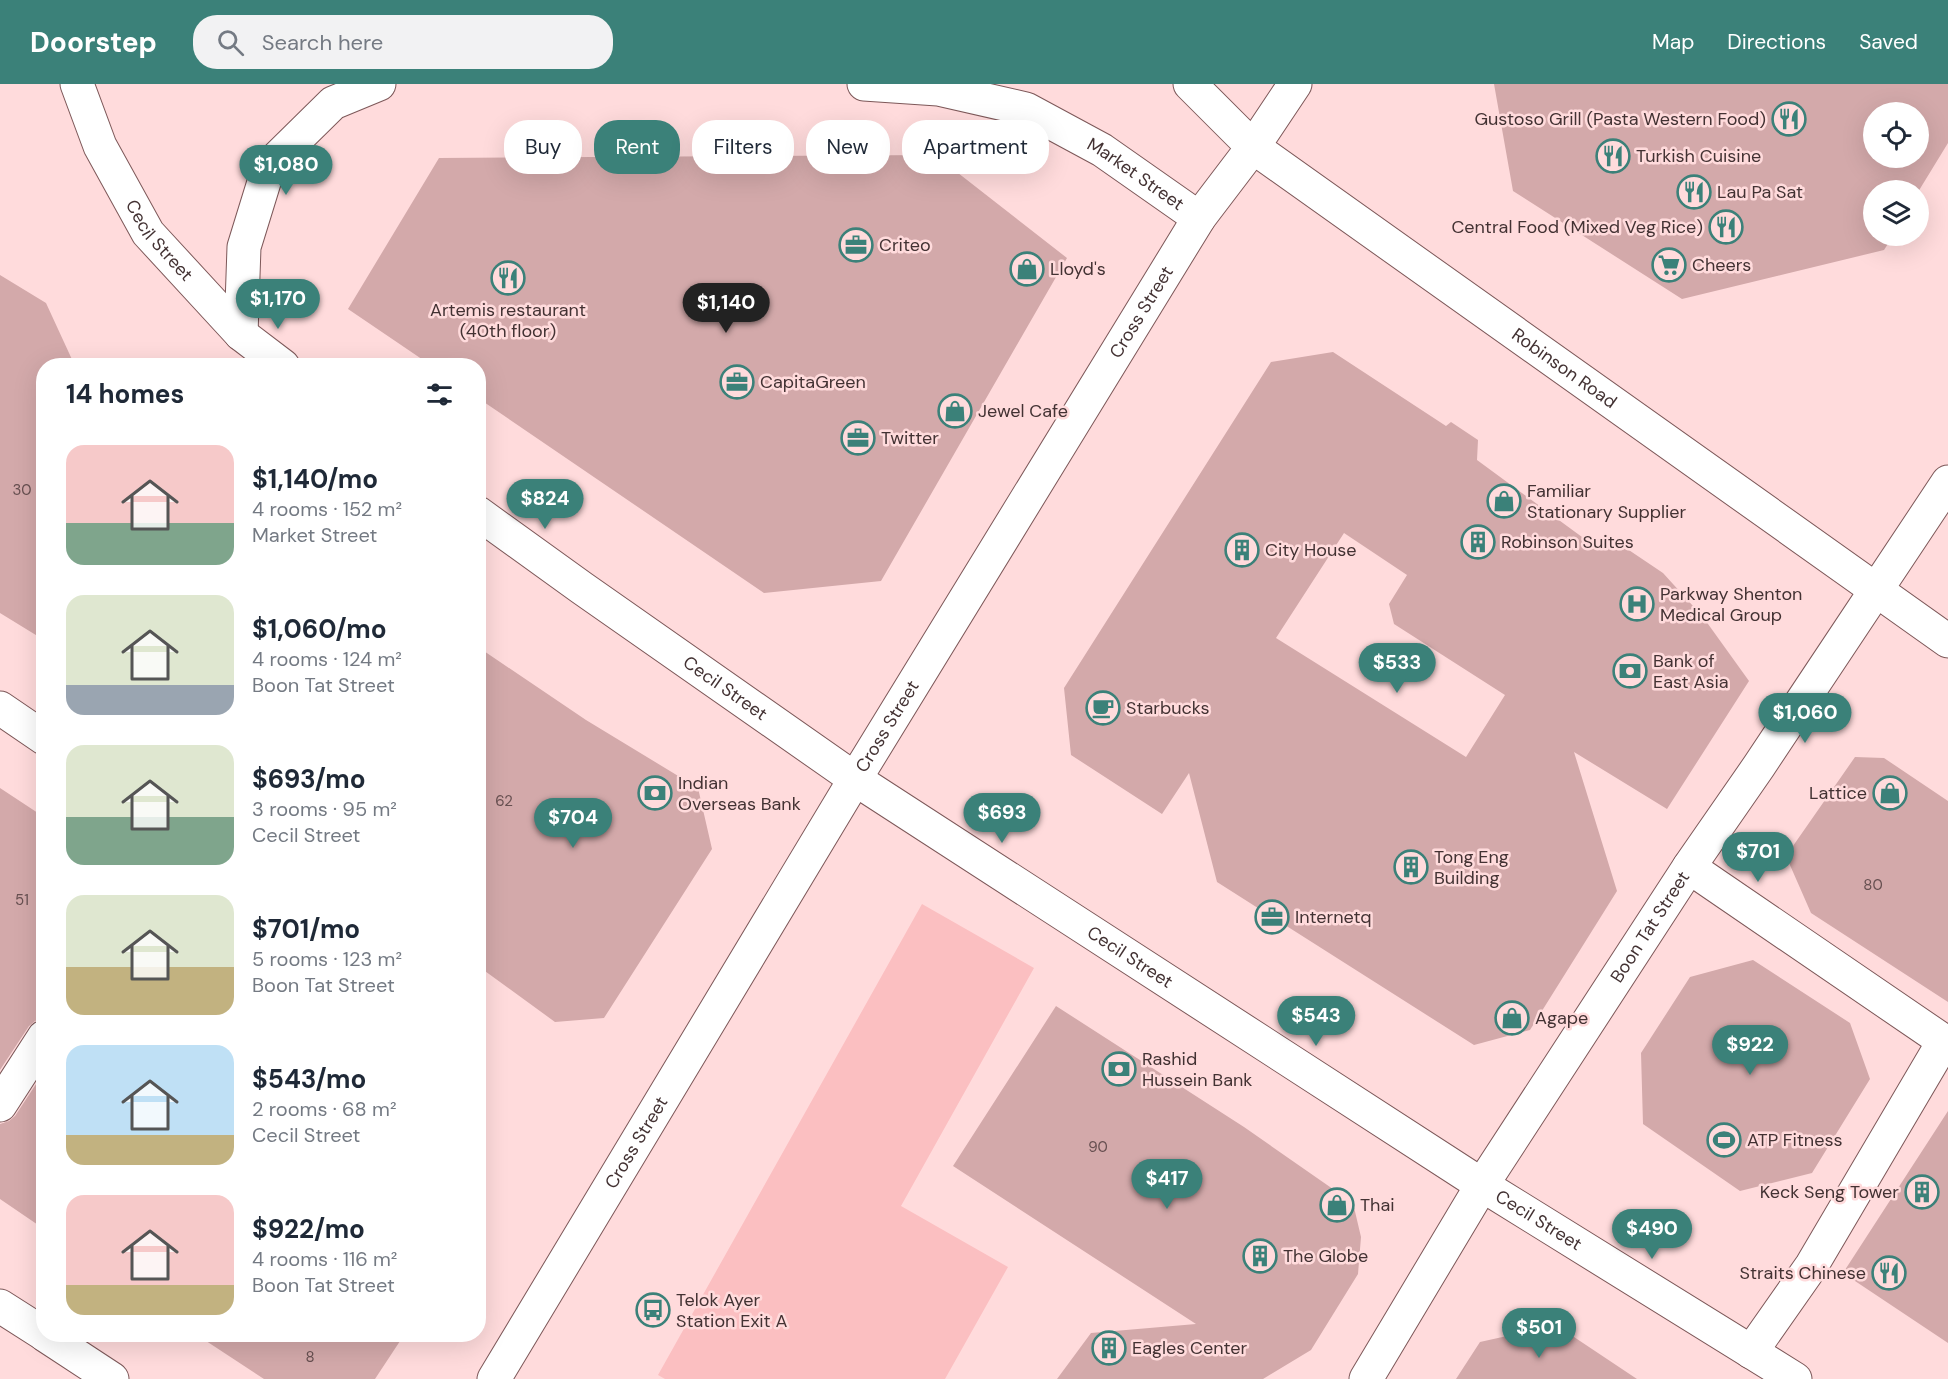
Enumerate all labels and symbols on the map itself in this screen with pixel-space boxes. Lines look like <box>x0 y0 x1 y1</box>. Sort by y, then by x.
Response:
restaurant icon: Gustoso Grill (Pasta Western Food) <box>1771 101 1807 137</box>
place label: Gustoso Grill (Pasta Western Food) <box>1474 107 1766 131</box>
street label: Market Street <box>1083 132 1189 216</box>
restaurant icon: Turkish Cuisine <box>1595 138 1631 174</box>
place label: Turkish Cuisine <box>1636 144 1761 168</box>
pin: $1,080 <box>237 145 335 196</box>
restaurant icon: Lau Pa Sat <box>1676 174 1712 210</box>
place label: Lau Pa Sat <box>1717 180 1803 204</box>
street label: Cecil Street <box>120 195 198 286</box>
restaurant icon: Central Food (Mixed Veg Rice) <box>1708 209 1744 245</box>
place label: Central Food (Mixed Veg Rice) <box>1451 215 1703 239</box>
office icon: Criteo <box>838 227 874 263</box>
place label: Criteo <box>879 233 931 257</box>
supermarket icon: Cheers <box>1651 247 1687 283</box>
shop icon: Lloyd's <box>1009 251 1045 287</box>
place label: Cheers <box>1692 253 1751 277</box>
place label: Lloyd's <box>1050 257 1106 281</box>
restaurant icon: Artemis restaurant (40th floor) <box>490 260 526 296</box>
street label: Cross Street <box>1104 261 1179 363</box>
pin: $1,170 <box>229 279 327 330</box>
pin: $1,140 <box>677 283 775 334</box>
place label: Artemis restaurant (40th floor) <box>430 298 586 343</box>
street label: Robinson Road <box>1507 323 1622 414</box>
office icon: CapitaGreen <box>719 364 755 400</box>
place label: CapitaGreen <box>760 370 866 394</box>
shop icon: Jewel Cafe <box>937 393 973 429</box>
place label: Jewel Cafe <box>978 399 1068 423</box>
office icon: Twitter <box>840 420 876 456</box>
place label: Twitter <box>881 426 939 450</box>
pin: $824 <box>509 479 581 530</box>
place label: Familiar Stationary Supplier <box>1527 479 1687 524</box>
house number: 30 <box>12 480 32 500</box>
shop icon: Familiar Stationary Supplier <box>1486 483 1522 519</box>
building icon: Robinson Suites <box>1460 524 1496 560</box>
place label: Robinson Suites <box>1501 530 1634 554</box>
building icon: City House <box>1224 532 1260 568</box>
place label: City House <box>1265 538 1357 562</box>
place label: Parkway Shenton Medical Group <box>1660 582 1802 627</box>
hospital icon: Parkway Shenton Medical Group <box>1619 586 1655 622</box>
pin: $533 <box>1361 643 1433 694</box>
place label: Bank of East Asia <box>1653 649 1729 694</box>
street label: Cecil Street <box>678 650 772 726</box>
bank icon: Bank of East Asia <box>1612 653 1648 689</box>
street label: Cross Street <box>850 676 925 777</box>
cafe icon: Starbucks <box>1085 690 1121 726</box>
pin: $1,060 <box>1756 693 1854 744</box>
place label: Starbucks <box>1126 696 1209 720</box>
place label: Indian Overseas Bank <box>678 771 801 816</box>
bank icon: Indian Overseas Bank <box>637 775 673 811</box>
shop icon: Lattice <box>1872 775 1908 811</box>
place label: Lattice <box>1809 781 1867 805</box>
house number: 62 <box>495 791 513 811</box>
pin: $693 <box>966 793 1038 844</box>
pin: $704 <box>537 798 609 849</box>
pin: $701 <box>1722 832 1794 883</box>
place label: Tong Eng Building <box>1434 845 1509 890</box>
building icon: Tong Eng Building <box>1393 849 1429 885</box>
street label: Boon Tat Street <box>1605 866 1695 987</box>
house number: 80 <box>1863 875 1883 895</box>
house number: 51 <box>15 890 29 910</box>
office icon: Internetq <box>1254 899 1290 935</box>
place label: Internetq <box>1295 905 1372 929</box>
street label: Cecil Street <box>1082 920 1177 994</box>
pin: $543 <box>1280 996 1352 1047</box>
shop icon: Agape <box>1494 1000 1530 1036</box>
place label: Agape <box>1535 1006 1588 1030</box>
pin: $922 <box>1714 1025 1786 1076</box>
place label: Rashid Hussein Bank <box>1142 1047 1252 1092</box>
bank icon: Rashid Hussein Bank <box>1101 1051 1137 1087</box>
street label: Cross Street <box>599 1092 673 1193</box>
sports icon: ATP Fitness <box>1706 1122 1742 1158</box>
place label: ATP Fitness <box>1747 1128 1843 1152</box>
house number: 90 <box>1088 1137 1108 1157</box>
pin: $417 <box>1131 1159 1203 1210</box>
building icon: Keck Seng Tower <box>1904 1174 1940 1210</box>
place label: Keck Seng Tower <box>1760 1180 1899 1204</box>
street label: Cecil Street <box>1491 1184 1586 1256</box>
shop icon: Thai <box>1319 1187 1355 1223</box>
place label: Thai <box>1360 1193 1395 1217</box>
pin: $490 <box>1616 1209 1688 1260</box>
building icon: The Globe <box>1242 1238 1278 1274</box>
place label: The Globe <box>1283 1244 1368 1268</box>
restaurant icon: Straits Chinese <box>1871 1255 1907 1291</box>
place label: Straits Chinese <box>1739 1261 1866 1285</box>
place label: Telok Ayer Station Exit A <box>676 1288 787 1333</box>
bus stop icon: Telok Ayer Station Exit A <box>635 1292 671 1328</box>
pin: $501 <box>1503 1308 1575 1359</box>
building icon: Eagles Center <box>1091 1330 1127 1366</box>
place label: Eagles Center <box>1132 1336 1248 1360</box>
house number: 8 <box>305 1347 315 1367</box>

